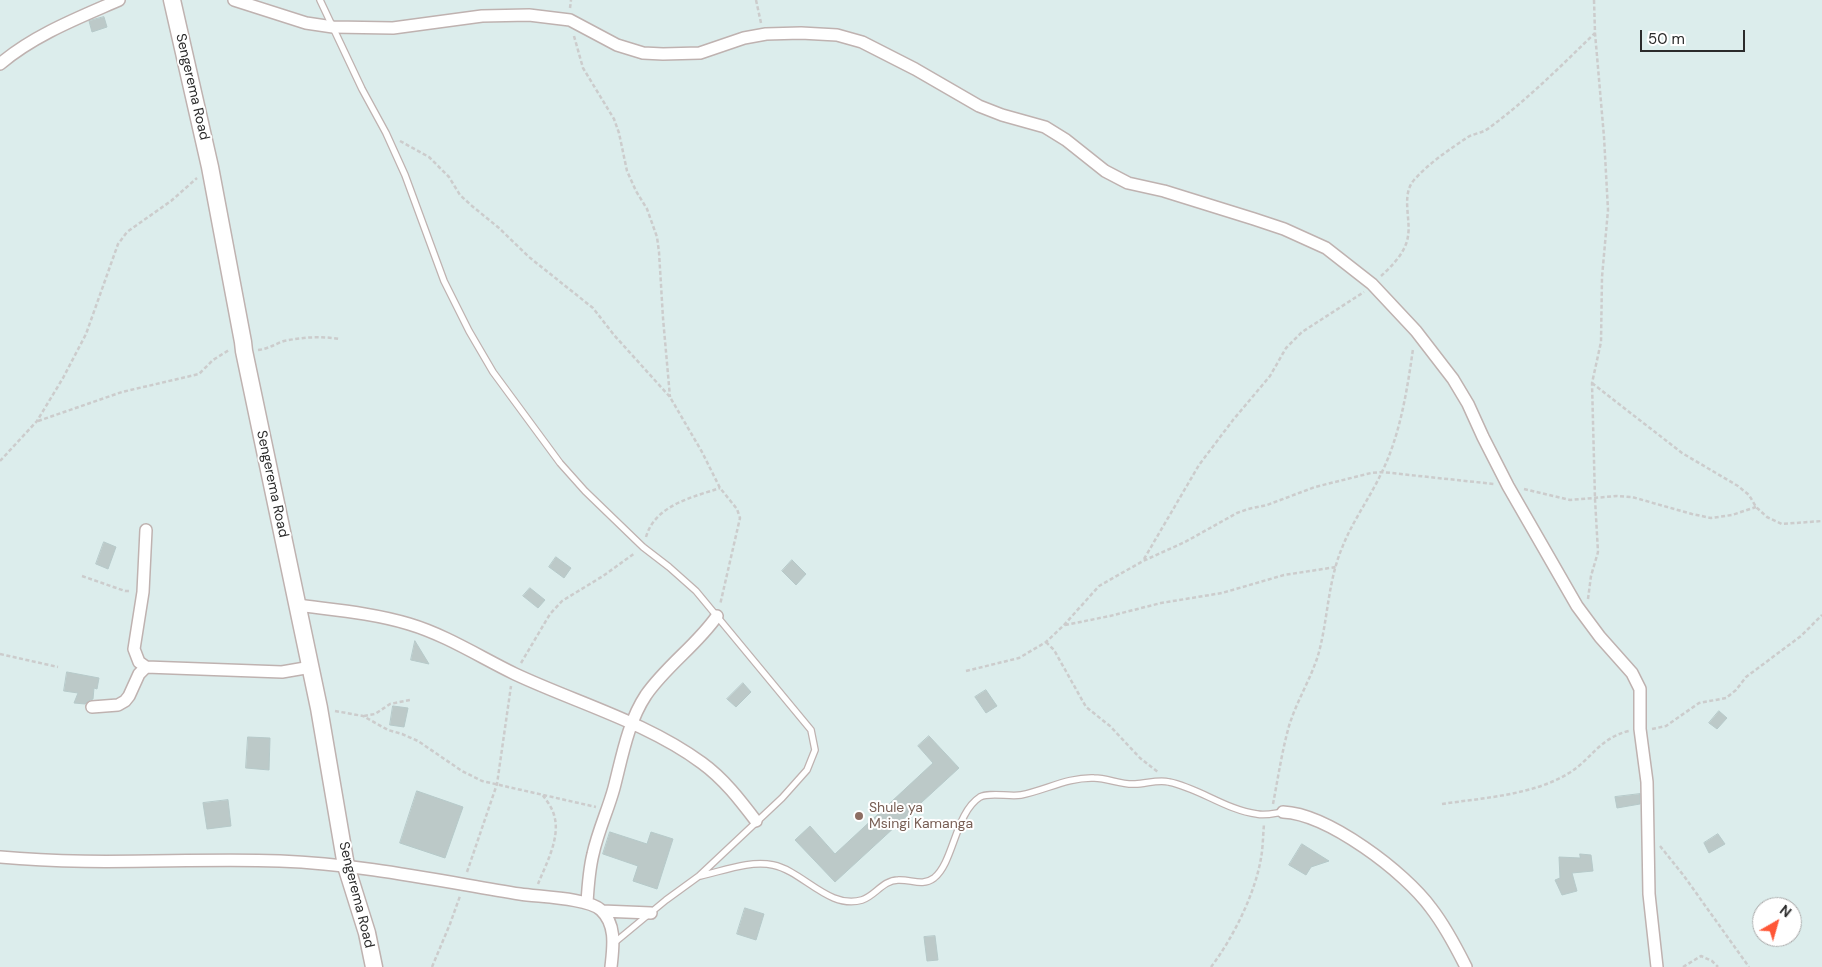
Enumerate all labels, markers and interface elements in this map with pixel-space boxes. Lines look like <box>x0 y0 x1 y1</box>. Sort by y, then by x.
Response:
scale bar <box>1642 20 1747 52</box>
text: 50 m <box>1648 29 1685 49</box>
street label: Sengerema Road <box>172 32 212 142</box>
street label: Sengerema Road <box>252 429 292 539</box>
place label: Shule ya Msingi Kamanga <box>869 800 973 832</box>
marker: Shule ya Msingi Kamanga <box>853 810 865 822</box>
street label: Sengerema Road <box>335 840 377 950</box>
north arrow <box>1752 897 1802 947</box>
text: N <box>1776 901 1795 921</box>

